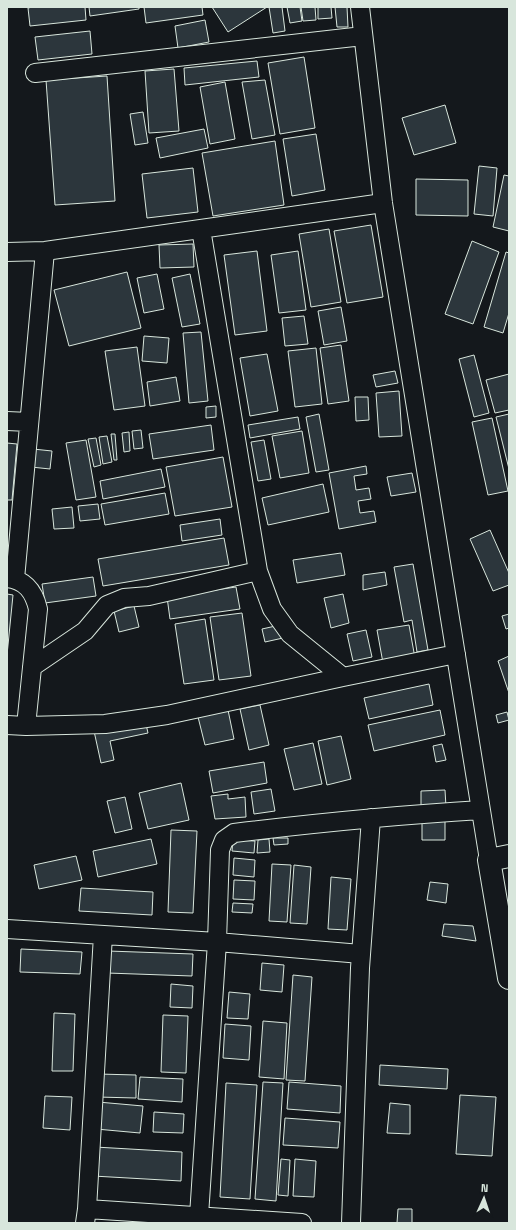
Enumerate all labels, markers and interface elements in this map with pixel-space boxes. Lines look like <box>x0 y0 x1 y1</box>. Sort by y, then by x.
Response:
north arrow <box>464 1178 504 1218</box>
text: N <box>480 1181 489 1195</box>

